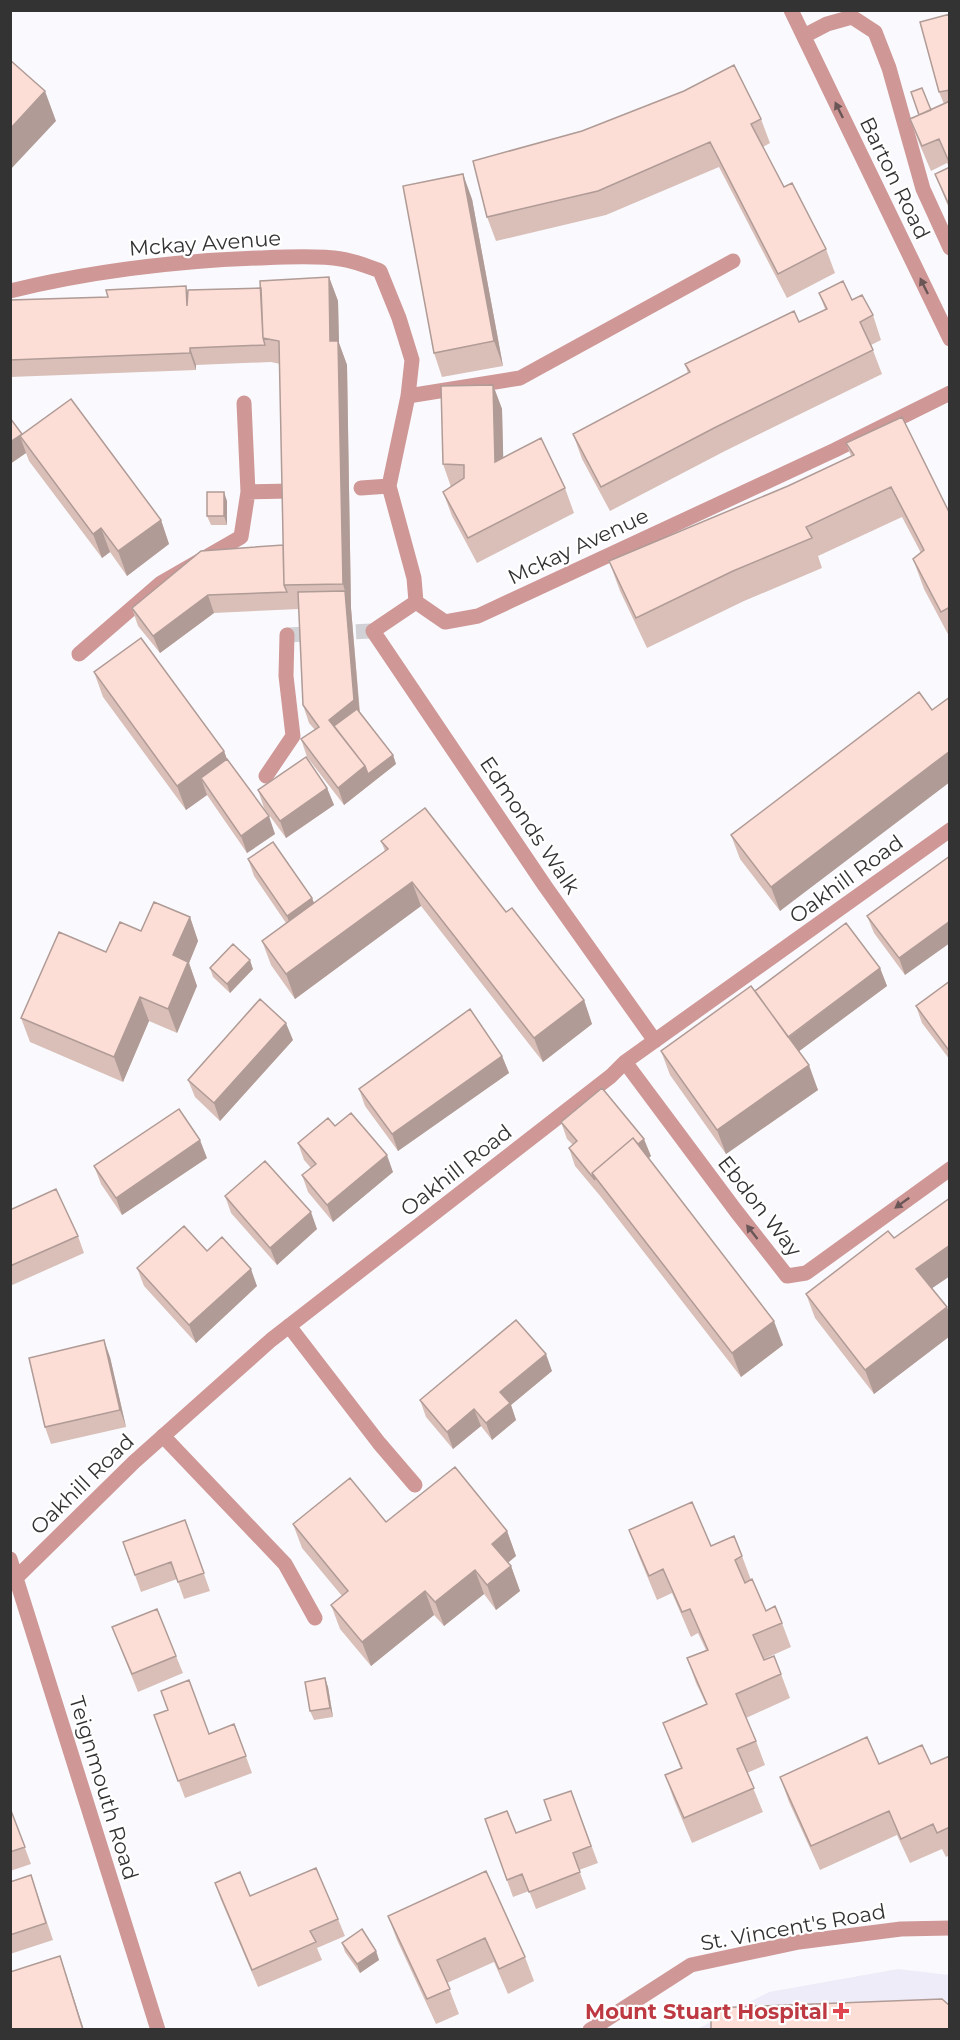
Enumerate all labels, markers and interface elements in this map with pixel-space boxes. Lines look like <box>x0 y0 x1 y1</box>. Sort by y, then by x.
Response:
one-way arrow <box>835 102 844 119</box>
street label: Barton Road <box>855 113 935 243</box>
street label: Mckay Avenue <box>128 225 282 261</box>
one-way arrow <box>919 277 929 294</box>
street label: Mckay Avenue <box>504 503 652 589</box>
street label: Edmonds Walk <box>475 751 585 899</box>
street label: Oakhill Road <box>784 829 908 929</box>
street label: Oakhill Road <box>395 1119 517 1221</box>
street label: Ebdon Way <box>713 1151 807 1262</box>
one-way arrow <box>895 1197 910 1209</box>
one-way arrow <box>746 1224 758 1239</box>
street label: Oakhill Road <box>25 1428 139 1540</box>
street label: Teignmouth Road <box>64 1693 144 1883</box>
street label: St. Vincent's Road <box>698 1898 888 1956</box>
place label: Mount Stuart Hospital <box>585 1999 828 2024</box>
marker: Mount Stuart Hospital <box>832 2002 850 2020</box>

